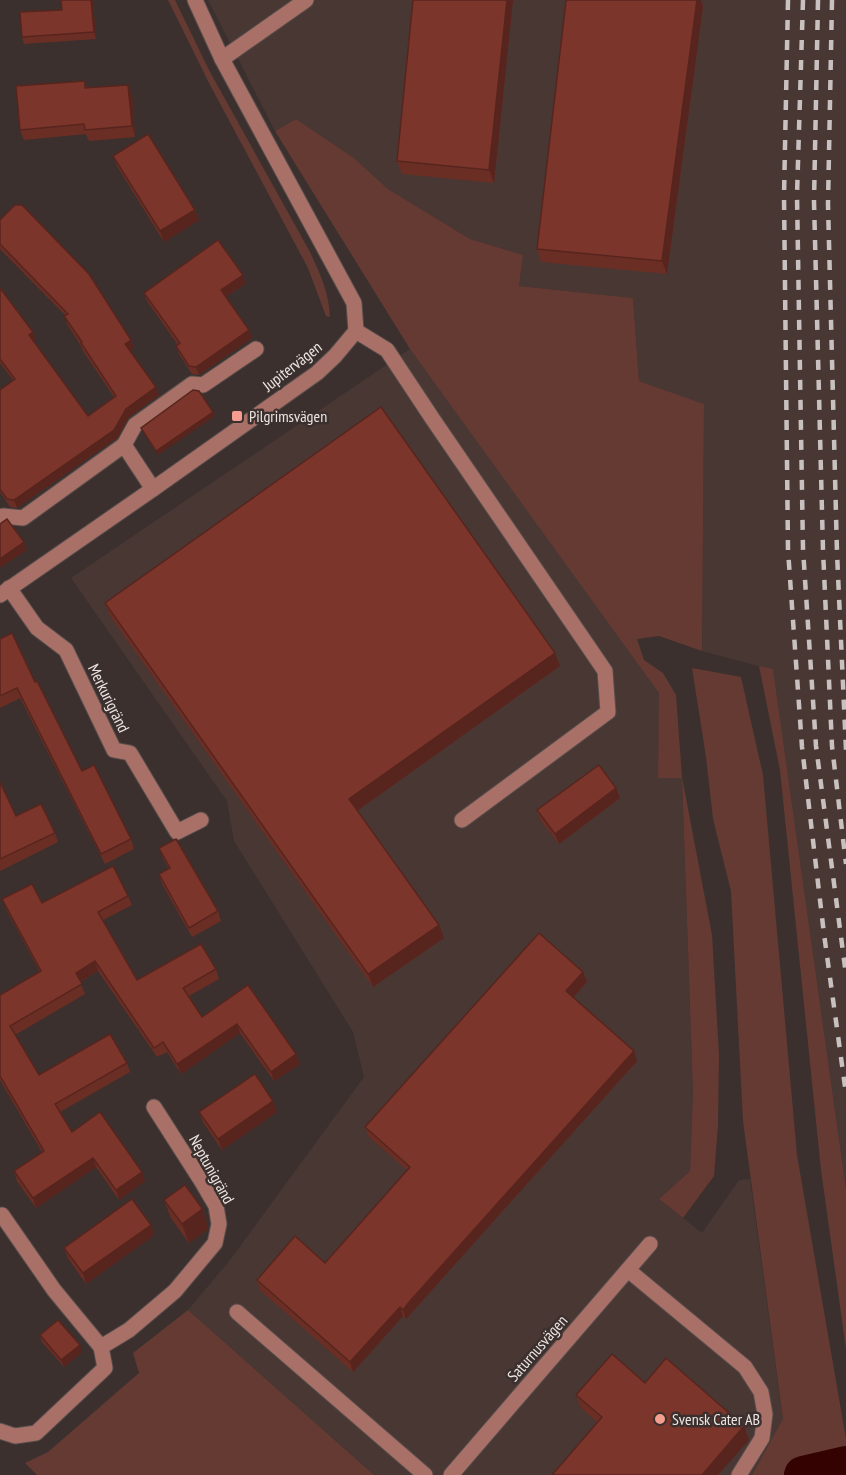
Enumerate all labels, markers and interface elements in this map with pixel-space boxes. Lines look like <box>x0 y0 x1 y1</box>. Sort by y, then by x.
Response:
street label: Jupitervägen <box>258 337 326 396</box>
place label: Pilgrimsvägen <box>249 406 327 426</box>
marker: Pilgrimsvägen <box>230 409 244 423</box>
street label: Merkurigränd <box>84 660 134 736</box>
street label: Neptunigränd <box>185 1131 239 1207</box>
street label: Saturnusvägen <box>503 1311 571 1385</box>
place label: Svensk Cater AB <box>672 1409 760 1429</box>
marker: Svensk Cater AB <box>653 1412 667 1426</box>

